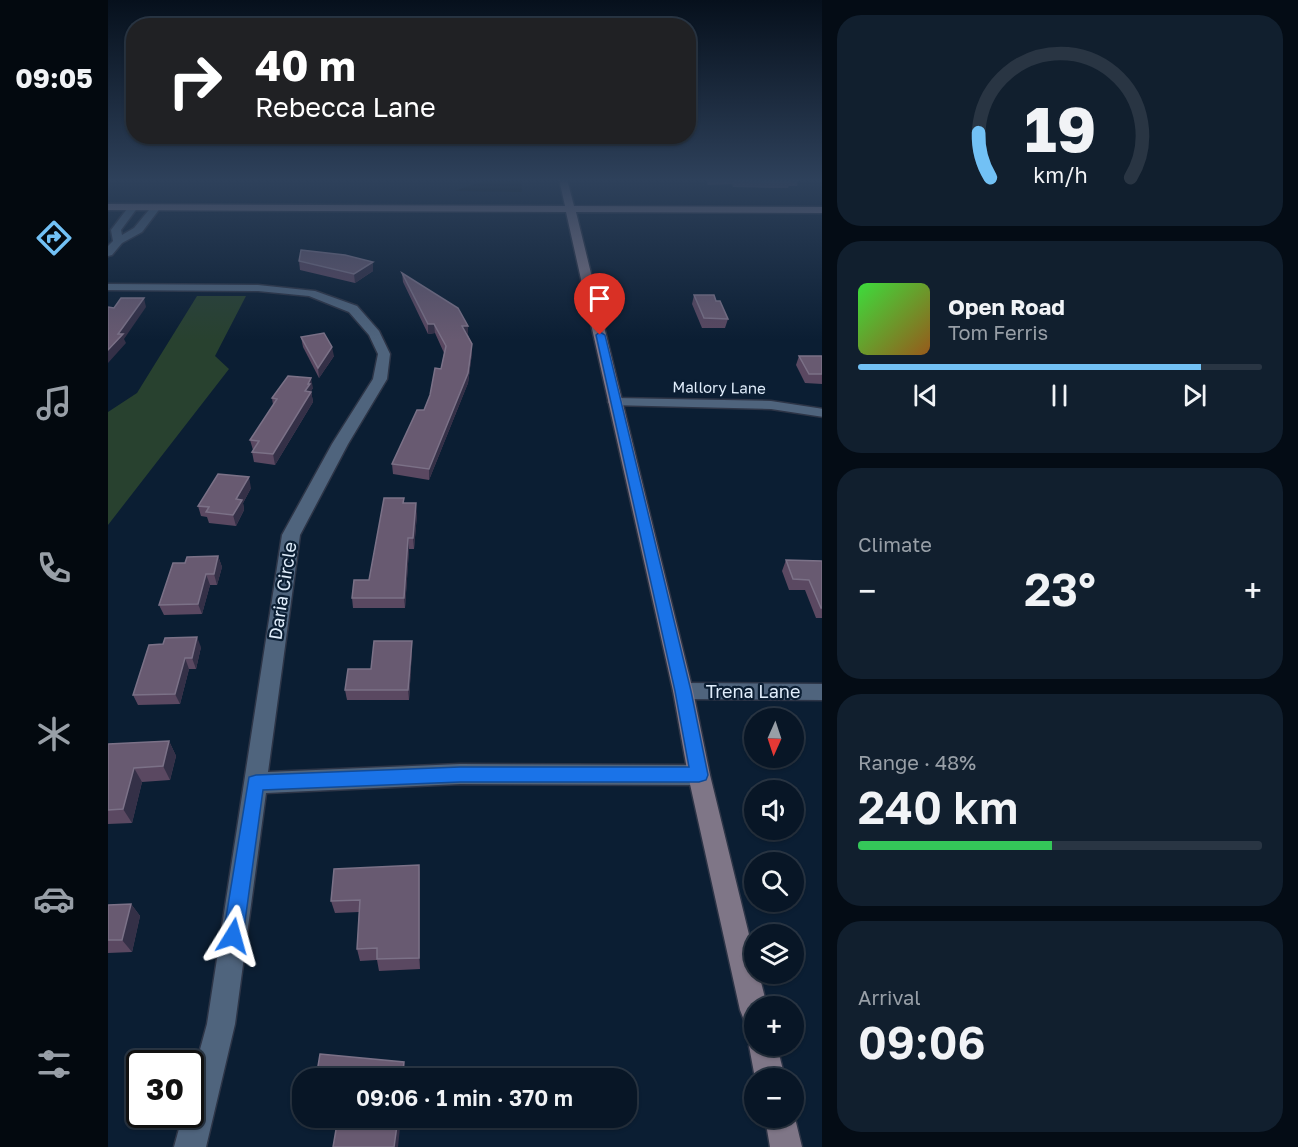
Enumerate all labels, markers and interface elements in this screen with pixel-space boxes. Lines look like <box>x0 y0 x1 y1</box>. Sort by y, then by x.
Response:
text: 40 m <box>255 40 356 90</box>
icon: right <box>156 42 234 120</box>
text: 09:05 <box>15 62 93 94</box>
text: Rebecca Lane <box>255 91 436 123</box>
text: 19 <box>1024 91 1096 166</box>
text: km/h <box>1033 162 1087 188</box>
icon: directions <box>33 217 75 259</box>
pin <box>574 273 625 335</box>
icon: arrive <box>583 282 616 315</box>
text: Open Road <box>948 293 1065 320</box>
text: Tom Ferris <box>948 320 1048 344</box>
street label: Mallory Lane <box>672 377 766 397</box>
icon: previous <box>909 379 942 412</box>
icon: pause <box>1043 379 1076 412</box>
icon: next <box>1178 379 1211 412</box>
icon: music <box>33 382 75 424</box>
text: Climate <box>858 532 932 556</box>
street label: Daria Circle <box>263 540 301 641</box>
icon: phone <box>33 547 75 589</box>
text: 23° <box>1024 562 1096 616</box>
text: − <box>858 571 876 610</box>
text: + <box>1244 571 1262 610</box>
street label: Trena Lane <box>706 680 800 702</box>
north arrow <box>744 708 804 768</box>
map controls <box>744 708 804 1128</box>
icon: climate <box>33 713 75 755</box>
text: Range · 48% <box>858 750 976 774</box>
button: sound <box>744 780 804 840</box>
text: 240 km <box>858 780 1018 834</box>
button: search <box>744 852 804 912</box>
icon: car <box>33 878 75 920</box>
position arrow <box>201 904 265 968</box>
button: layers <box>744 924 804 984</box>
text: Arrival <box>858 985 921 1009</box>
button: + <box>744 996 804 1056</box>
text: 09:06 <box>858 1015 986 1069</box>
icon: filters <box>33 1043 75 1085</box>
speed limit sign: 30 <box>126 1050 204 1128</box>
button: − <box>744 1068 804 1128</box>
text: 09:06 · 1 min · 370 m <box>356 1084 573 1111</box>

